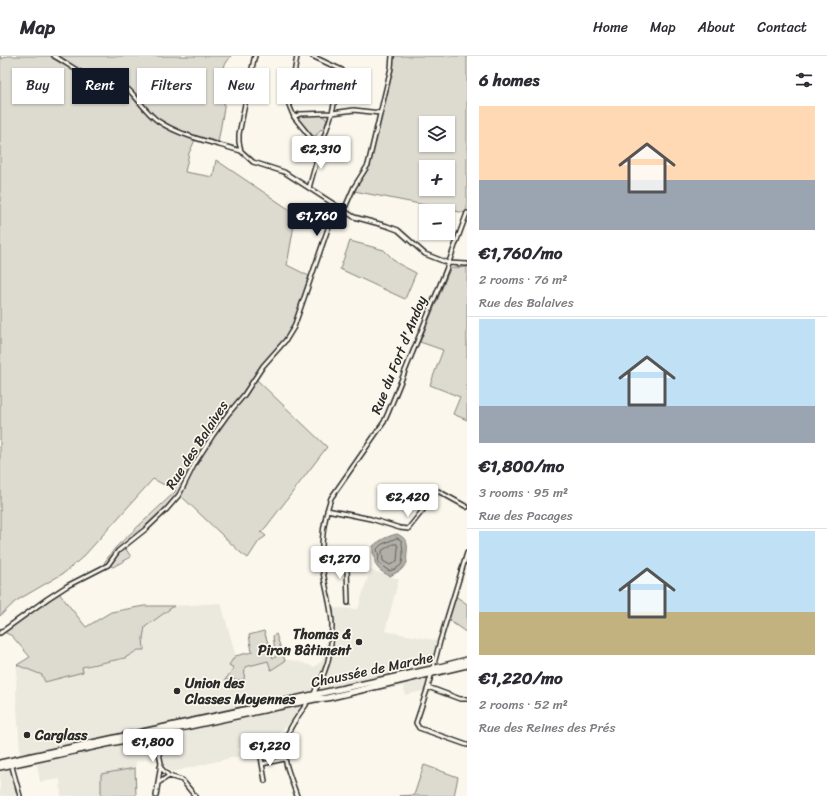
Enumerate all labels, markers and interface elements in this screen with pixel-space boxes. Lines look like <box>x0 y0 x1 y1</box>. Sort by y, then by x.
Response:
text: Map <box>20 11 55 44</box>
text: Home <box>593 15 628 40</box>
text: Map <box>650 15 676 40</box>
text: About <box>698 15 735 40</box>
text: Contact <box>757 15 807 40</box>
text: 6 homes <box>479 65 539 95</box>
chip: Buy <box>12 68 64 104</box>
chip: Rent <box>72 68 129 104</box>
chip: Filters <box>137 68 206 104</box>
chip: New <box>214 68 269 104</box>
chip: Apartment <box>277 68 371 104</box>
icon: filters <box>793 69 815 91</box>
map controls <box>419 116 455 240</box>
button: layers <box>419 116 455 152</box>
icon: home <box>611 132 683 204</box>
pin: €2,310 <box>288 136 354 170</box>
text: €2,310 <box>301 137 341 160</box>
button: + <box>419 160 455 196</box>
pin: €1,760 <box>284 203 350 237</box>
text: €1,760 <box>297 204 337 227</box>
button: − <box>419 204 455 240</box>
text: €1,760/mo <box>479 238 562 268</box>
text: 2 rooms · 76 m² <box>479 268 567 291</box>
street label: Rue du Fort d'Andoy <box>364 291 435 418</box>
text: Rue des Balaives <box>479 291 574 314</box>
icon: home <box>611 345 683 417</box>
street label: Rue des Balaives <box>159 395 236 495</box>
text: €1,800/mo <box>479 451 564 481</box>
text: 3 rooms · 95 m² <box>479 481 568 504</box>
pin: €2,420 <box>375 484 441 518</box>
text: €2,420 <box>386 485 430 508</box>
text: Rue des Pacages <box>479 504 573 527</box>
pin: €1,270 <box>307 546 373 580</box>
text: €1,270 <box>320 547 360 570</box>
icon: home <box>611 557 683 629</box>
place label: Thomas & Piron Bâtiment <box>258 622 352 663</box>
marker: Thomas & Piron Bâtiment <box>354 637 364 647</box>
street label: Chaussée de Marche <box>309 645 435 695</box>
text: €1,220/mo <box>479 663 563 693</box>
place label: Union des Classes Moyennes <box>184 671 296 712</box>
marker: Union des Classes Moyennes <box>172 686 182 696</box>
text: 2 rooms · 52 m² <box>479 693 568 716</box>
text: Rue des Reines des Prés <box>479 716 615 739</box>
place label: Carglass <box>34 723 88 748</box>
pin: €1,800 <box>120 729 186 763</box>
marker: Carglass <box>22 730 32 740</box>
text: €1,800 <box>132 730 174 753</box>
pin: €1,220 <box>237 733 303 767</box>
text: €1,220 <box>250 734 290 757</box>

